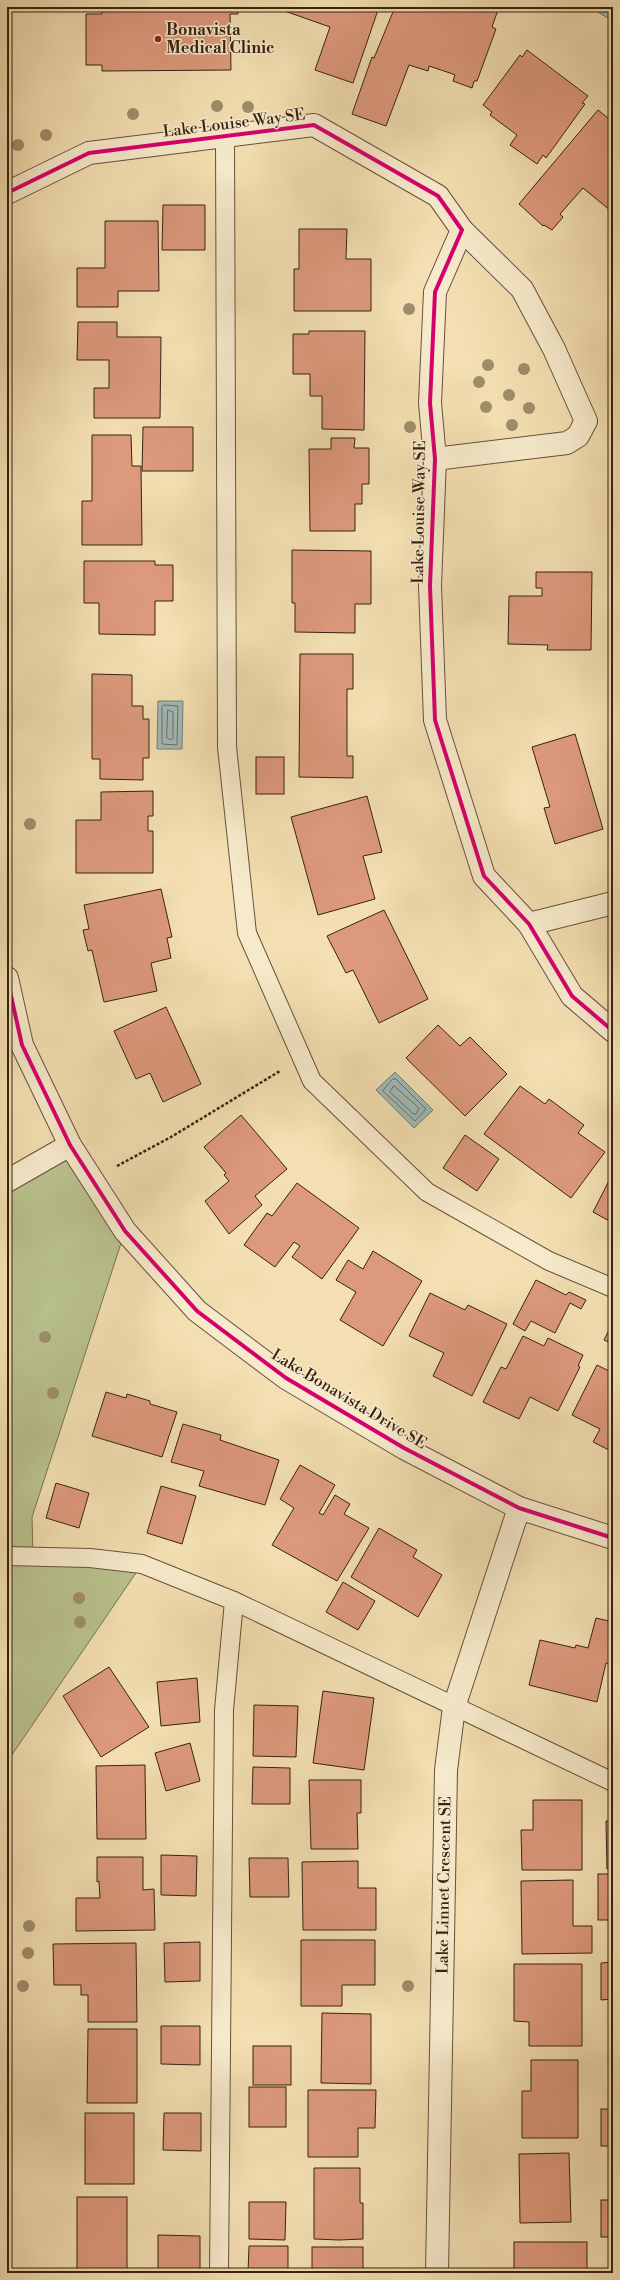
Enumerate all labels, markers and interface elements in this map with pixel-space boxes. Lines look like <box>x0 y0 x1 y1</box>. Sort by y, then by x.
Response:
place label: Bonavista Medical Clinic <box>166 20 274 58</box>
marker: Bonavista Medical Clinic <box>153 34 163 44</box>
street label: Lake Louise Way SE <box>162 104 306 142</box>
street label: Lake Louise Way SE <box>408 440 430 584</box>
street label: Lake Bonavista Drive SE <box>268 1345 430 1453</box>
street label: Lake Linnet Crescent SE <box>432 1796 456 1974</box>

